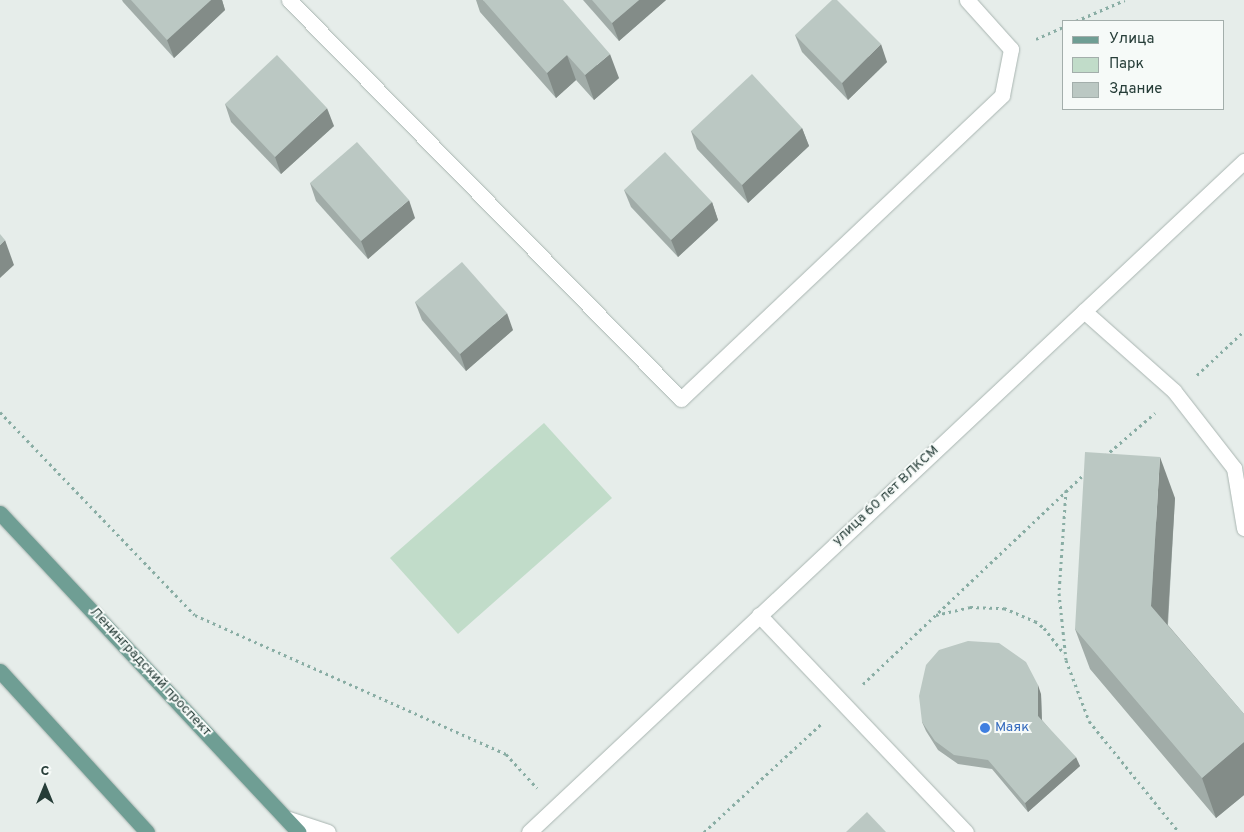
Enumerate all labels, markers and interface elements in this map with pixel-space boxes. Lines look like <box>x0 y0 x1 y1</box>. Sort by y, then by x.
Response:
legend <box>1062 20 1224 110</box>
text: Улица <box>1109 30 1154 49</box>
text: Парк <box>1109 55 1144 74</box>
text: Здание <box>1109 80 1162 99</box>
street label: улица 60 лет ВЛКСМ <box>829 442 943 550</box>
street label: Ленинградский проспект <box>86 604 214 740</box>
place label: Маяк <box>995 720 1029 736</box>
marker: Маяк <box>979 722 991 734</box>
north arrow <box>20 762 70 812</box>
text: С <box>41 763 49 780</box>

